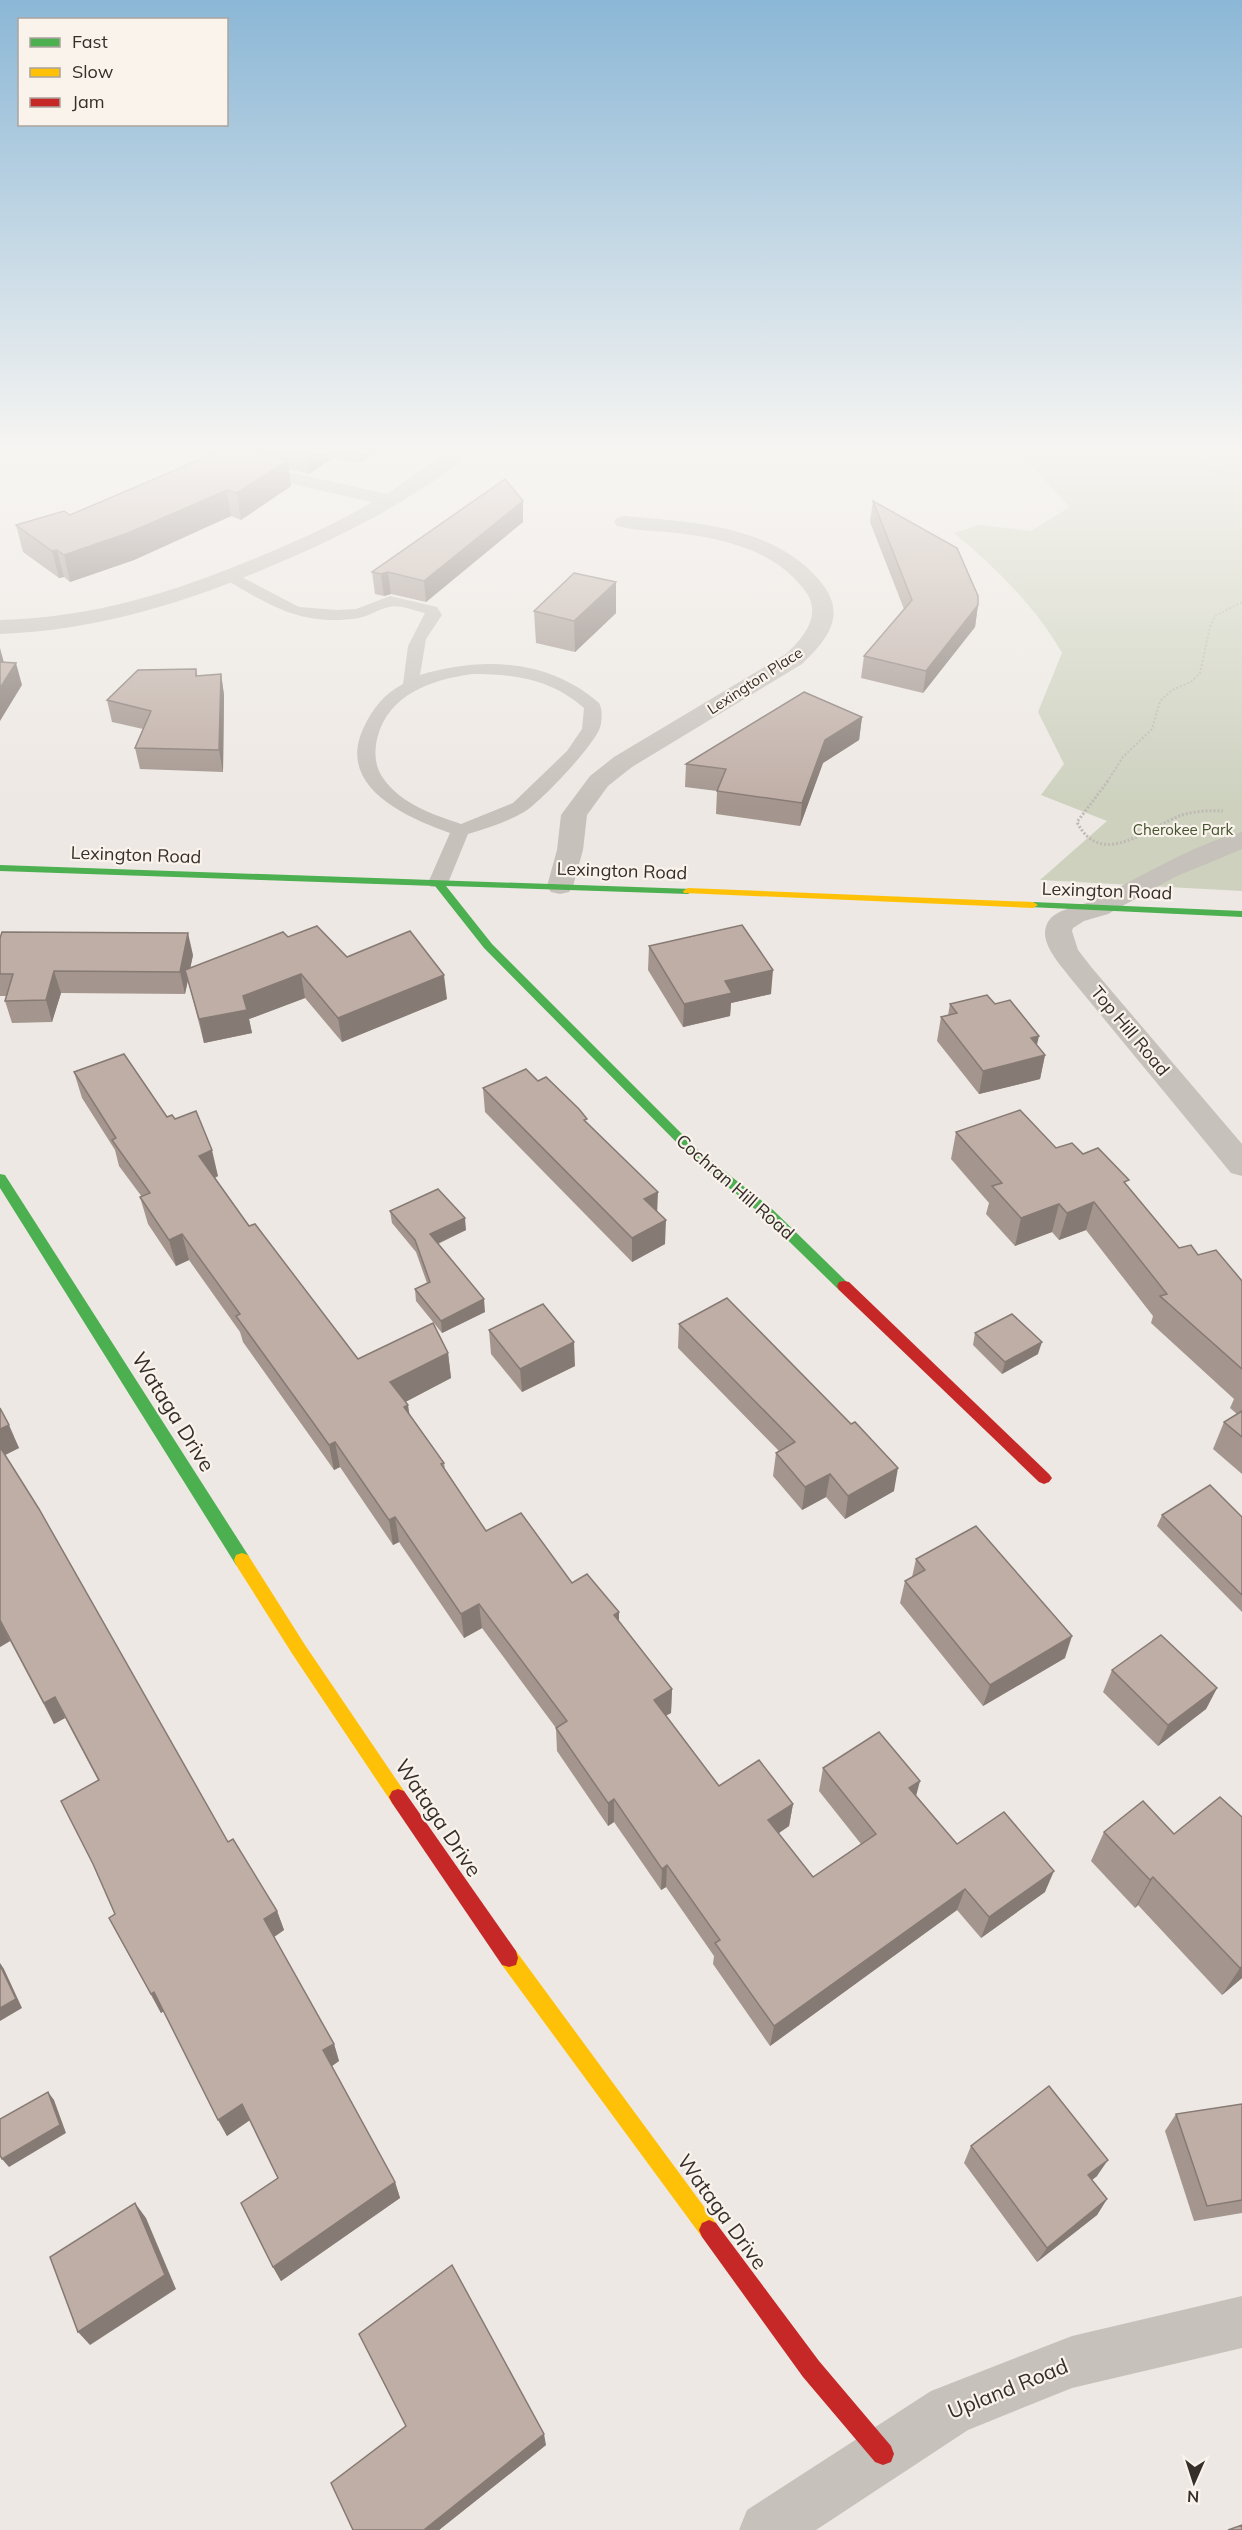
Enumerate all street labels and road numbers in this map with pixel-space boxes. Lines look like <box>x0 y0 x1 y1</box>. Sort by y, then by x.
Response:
street label: Lexington Place <box>703 643 806 718</box>
street label: Lexington Road <box>70 841 202 868</box>
street label: Lexington Road <box>556 857 688 884</box>
street label: Lexington Road <box>1041 877 1173 904</box>
street label: Top Hill Road <box>1086 981 1175 1080</box>
street label: Cochran Hill Road <box>671 1129 799 1244</box>
street label: Wataga Drive <box>127 1347 221 1476</box>
street label: Wataga Drive <box>390 1754 488 1881</box>
street label: Wataga Drive <box>672 2149 773 2274</box>
street label: Upland Road <box>944 2352 1072 2424</box>

